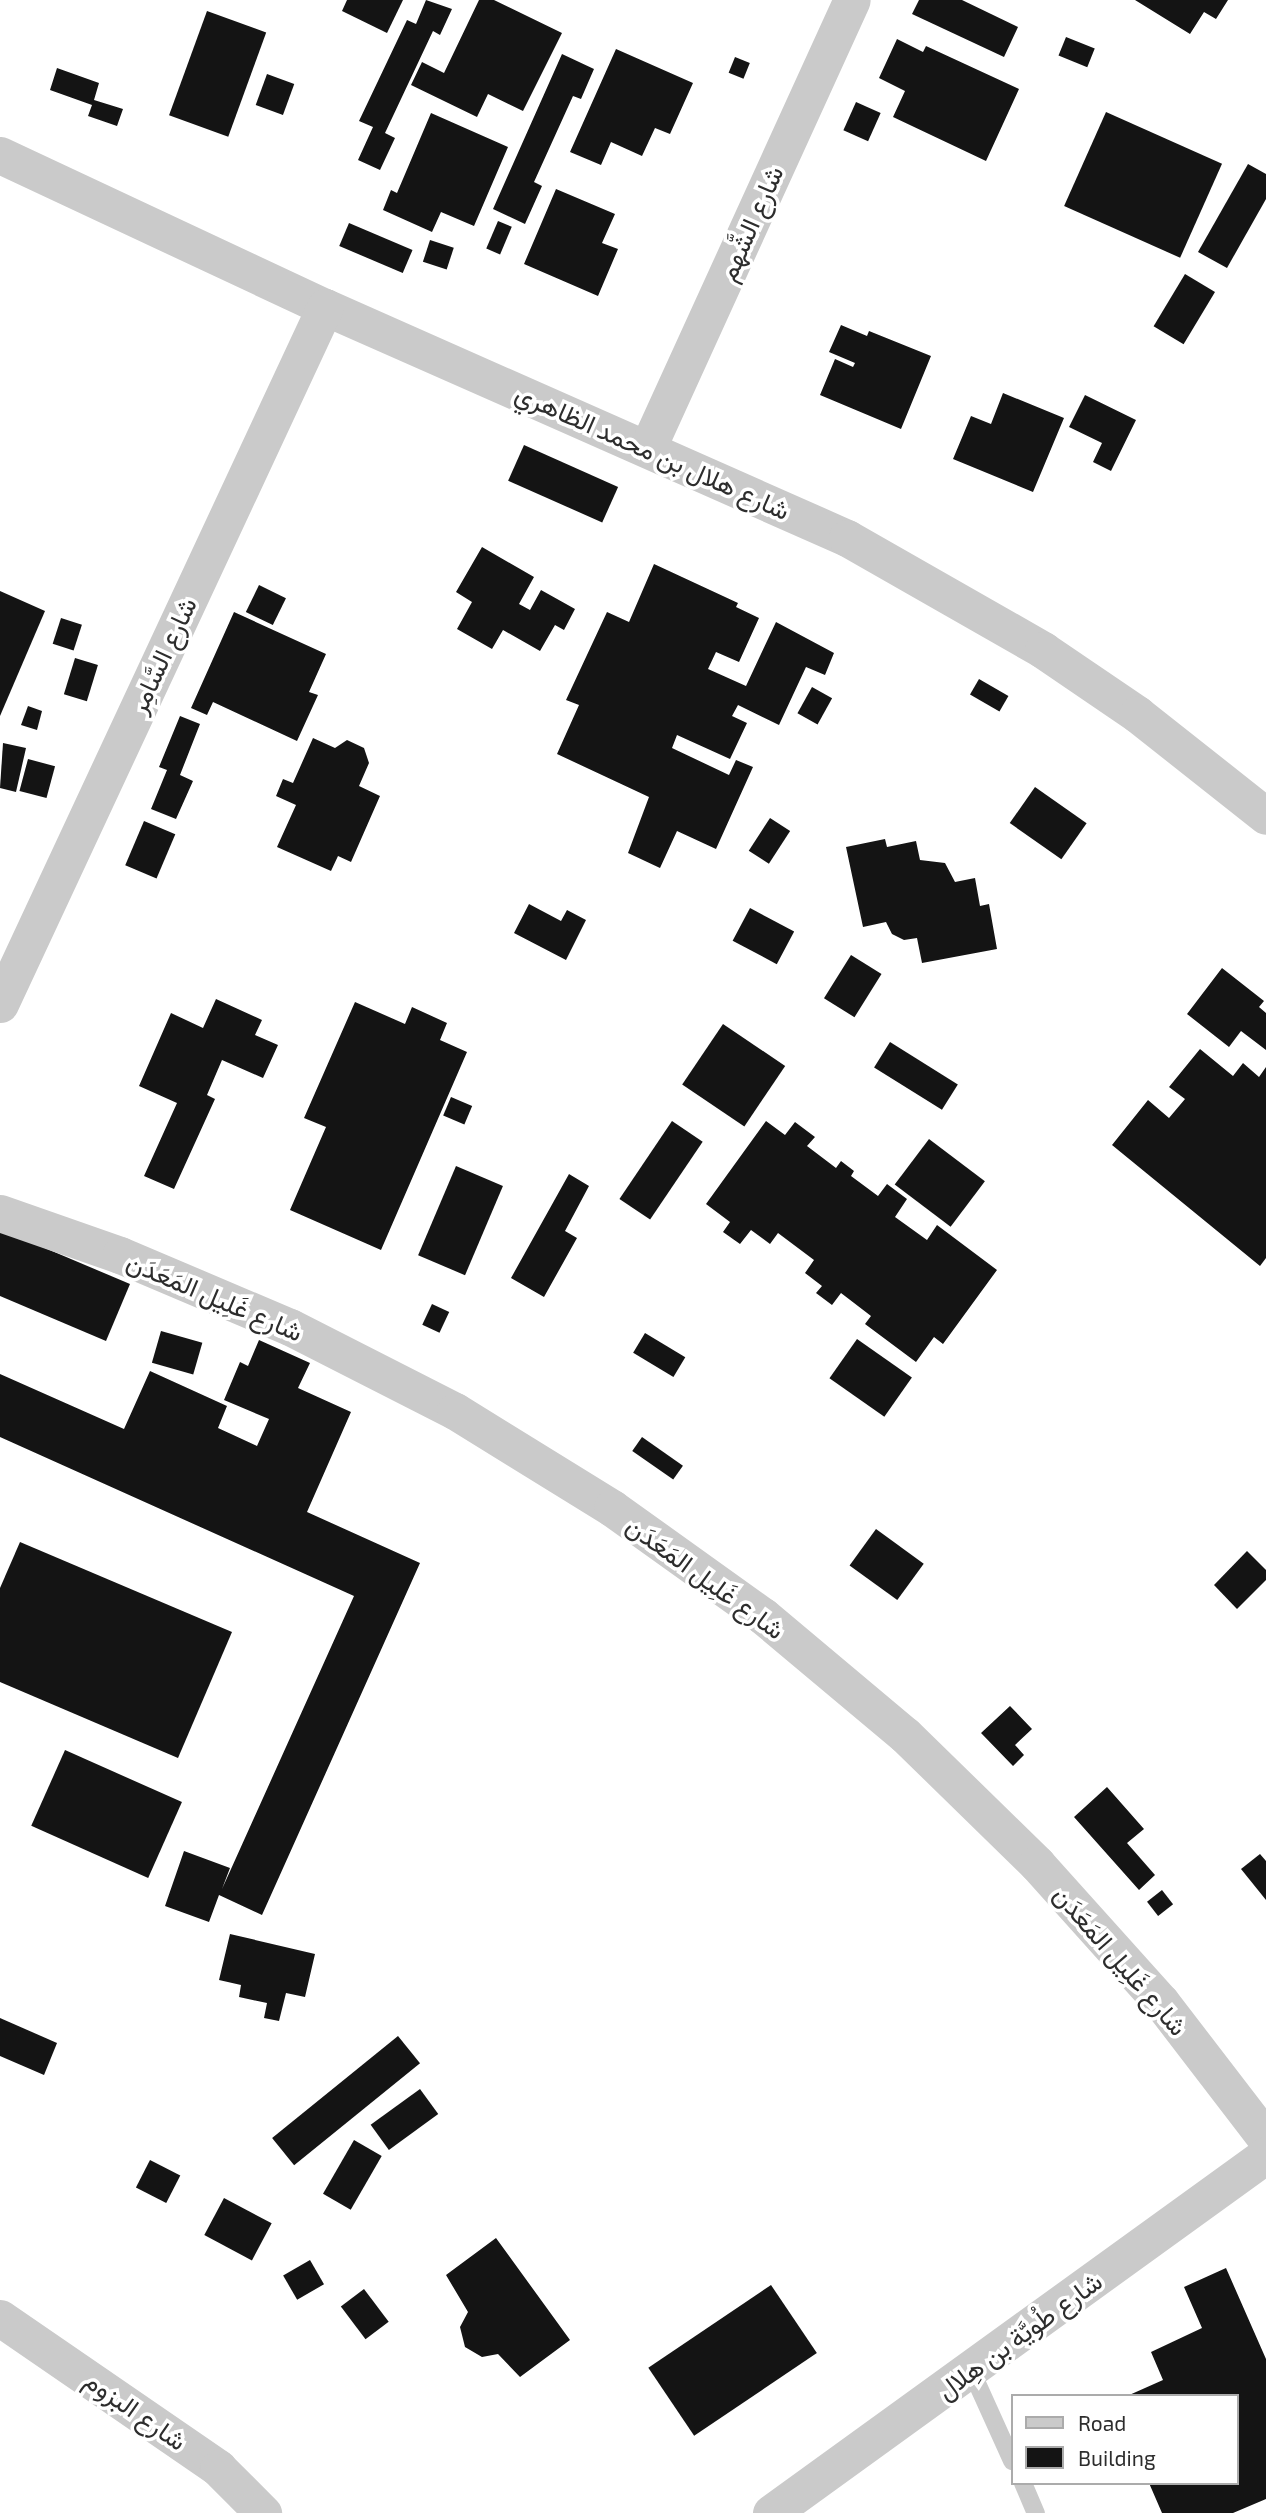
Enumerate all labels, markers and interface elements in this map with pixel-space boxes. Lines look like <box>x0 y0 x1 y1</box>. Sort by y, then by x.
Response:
street label: شارع الشَّهم <box>711 160 789 286</box>
street label: شارع هلال بن محمد الظاهري <box>511 376 795 526</box>
street label: شارع السَّامِر <box>122 592 202 718</box>
street label: شارع غَلِيل المَعَدَن <box>122 1245 308 1347</box>
street label: شارع غَلِيل المَعَدَن <box>621 1509 791 1645</box>
street label: شارع غَلِيل المَعَدَن <box>1047 1879 1195 2041</box>
street label: شارع طُويَّة بن هِلال <box>930 2265 1108 2405</box>
street label: شارع البزوم <box>79 2364 193 2456</box>
legend <box>1010 2394 1238 2485</box>
text: Road <box>1078 2410 1126 2435</box>
text: Building <box>1078 2445 1156 2470</box>

